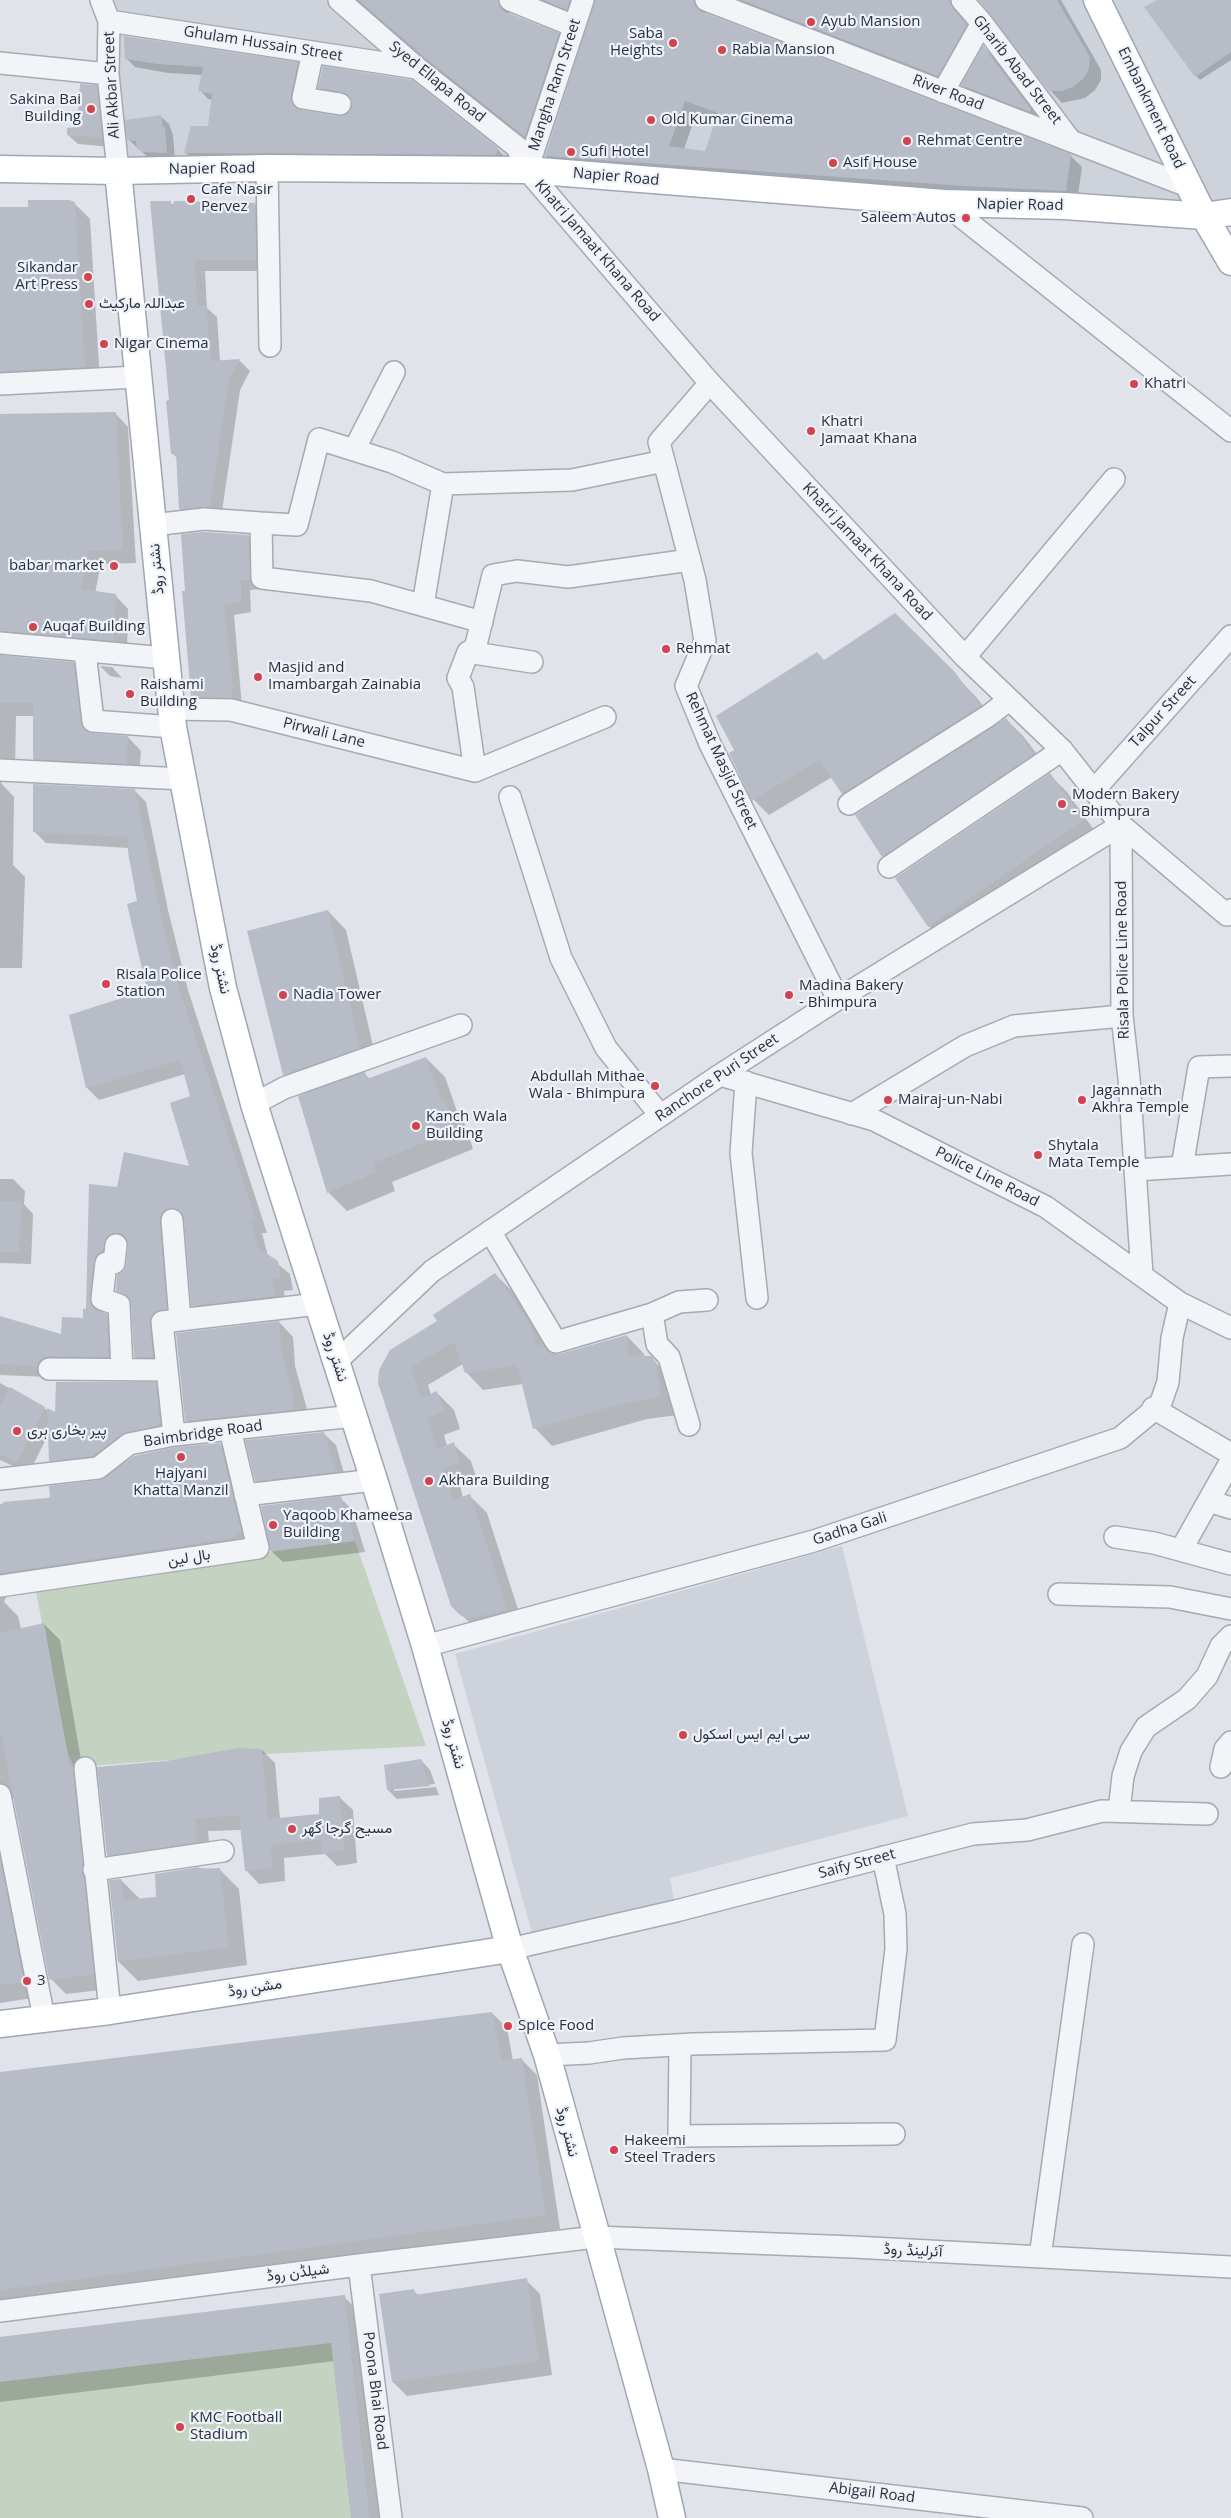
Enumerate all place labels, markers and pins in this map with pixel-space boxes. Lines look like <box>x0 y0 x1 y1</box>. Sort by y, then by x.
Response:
place label: Ayub Mansion <box>821 13 920 31</box>
marker: Ayub Mansion <box>805 16 817 28</box>
place label: Saba Heights <box>610 25 663 60</box>
marker: Saba Heights <box>667 37 679 49</box>
place label: Rabia Mansion <box>732 41 835 59</box>
marker: Rabia Mansion <box>716 44 728 56</box>
place label: Sakina Bai Building <box>10 91 81 126</box>
marker: Sakina Bai Building <box>85 103 97 115</box>
place label: Old Kumar Cinema <box>661 111 793 129</box>
marker: Old Kumar Cinema <box>645 114 657 126</box>
place label: Rehmat Centre <box>917 132 1022 150</box>
marker: Rehmat Centre <box>901 135 913 147</box>
place label: Sufi Hotel <box>581 143 649 161</box>
marker: Sufi Hotel <box>565 146 577 158</box>
place label: Asif House <box>843 154 917 172</box>
marker: Asif House <box>827 157 839 169</box>
place label: Cafe Nasir Pervez <box>201 181 273 216</box>
marker: Cafe Nasir Pervez <box>185 193 197 205</box>
place label: Saleem Autos <box>861 209 956 227</box>
marker: Saleem Autos <box>960 212 972 224</box>
place label: Sikandar Art Press <box>15 259 78 294</box>
marker: Sikandar Art Press <box>82 271 94 283</box>
place label: عبداللہ مارکیٹ <box>99 295 185 313</box>
marker: عبداللہ مارکیٹ <box>83 298 95 310</box>
place label: Nigar Cinema <box>114 335 209 353</box>
marker: Nigar Cinema <box>98 338 110 350</box>
place label: Khatri <box>1144 375 1186 393</box>
marker: Khatri <box>1128 378 1140 390</box>
place label: Khatri Jamaat Khana <box>821 413 917 448</box>
marker: Khatri Jamaat Khana <box>805 425 817 437</box>
place label: babar market <box>9 557 104 575</box>
marker: babar market <box>108 560 120 572</box>
place label: Auqaf Building <box>43 618 145 636</box>
marker: Auqaf Building <box>27 621 39 633</box>
place label: Rehmat <box>676 640 730 658</box>
marker: Rehmat <box>660 643 672 655</box>
place label: Masjid and Imambargah Zainabia <box>268 659 421 694</box>
marker: Masjid and Imambargah Zainabia <box>252 671 264 683</box>
place label: Raishami Building <box>140 676 204 711</box>
marker: Raishami Building <box>124 688 136 700</box>
place label: Modern Bakery - Bhimpura <box>1072 786 1179 821</box>
marker: Modern Bakery - Bhimpura <box>1056 798 1068 810</box>
place label: Risala Police Station <box>116 966 202 1001</box>
place label: Madina Bakery - Bhimpura <box>799 977 903 1012</box>
marker: Risala Police Station <box>100 978 112 990</box>
place label: Nadia Tower <box>293 986 381 1004</box>
marker: Nadia Tower <box>277 989 289 1001</box>
marker: Madina Bakery - Bhimpura <box>783 989 795 1001</box>
place label: Abdullah Mithae Wala - Bhimpura <box>529 1068 645 1103</box>
marker: Abdullah Mithae Wala - Bhimpura <box>649 1080 661 1092</box>
place label: Jagannath Akhra Temple <box>1092 1082 1189 1117</box>
place label: Mairaj-un-Nabi <box>898 1091 1003 1109</box>
marker: Mairaj-un-Nabi <box>882 1094 894 1106</box>
marker: Jagannath Akhra Temple <box>1076 1094 1088 1106</box>
place label: Kanch Wala Building <box>426 1108 507 1143</box>
marker: Kanch Wala Building <box>410 1120 422 1132</box>
place label: Shytala Mata Temple <box>1048 1137 1139 1172</box>
marker: Shytala Mata Temple <box>1032 1149 1044 1161</box>
place label: پیر بخاری ہری <box>27 1422 107 1440</box>
marker: پیر بخاری ہری <box>11 1425 23 1437</box>
marker: Hajyani Khatta Manzil <box>175 1451 187 1463</box>
place label: Hajyani Khatta Manzil <box>133 1465 229 1500</box>
place label: Akhara Building <box>439 1472 549 1490</box>
marker: Akhara Building <box>423 1475 435 1487</box>
place label: Yaqoob Khameesa Building <box>283 1507 413 1542</box>
marker: Yaqoob Khameesa Building <box>267 1519 279 1531</box>
place label: سی ایم ایس اسکول <box>693 1726 810 1744</box>
marker: سی ایم ایس اسکول <box>677 1729 689 1741</box>
place label: مسیح گرجا گھر <box>302 1820 392 1838</box>
marker: مسیح گرجا گھر <box>286 1823 298 1835</box>
place label: 3 <box>37 1972 46 1990</box>
marker: 3 <box>21 1975 33 1987</box>
place label: SpIce Food <box>518 2017 594 2035</box>
marker: SpIce Food <box>502 2020 514 2032</box>
place label: Hakeemi Steel Traders <box>624 2132 716 2167</box>
marker: Hakeemi Steel Traders <box>608 2144 620 2156</box>
place label: KMC Football Stadium <box>190 2409 282 2444</box>
marker: KMC Football Stadium <box>174 2421 186 2433</box>

